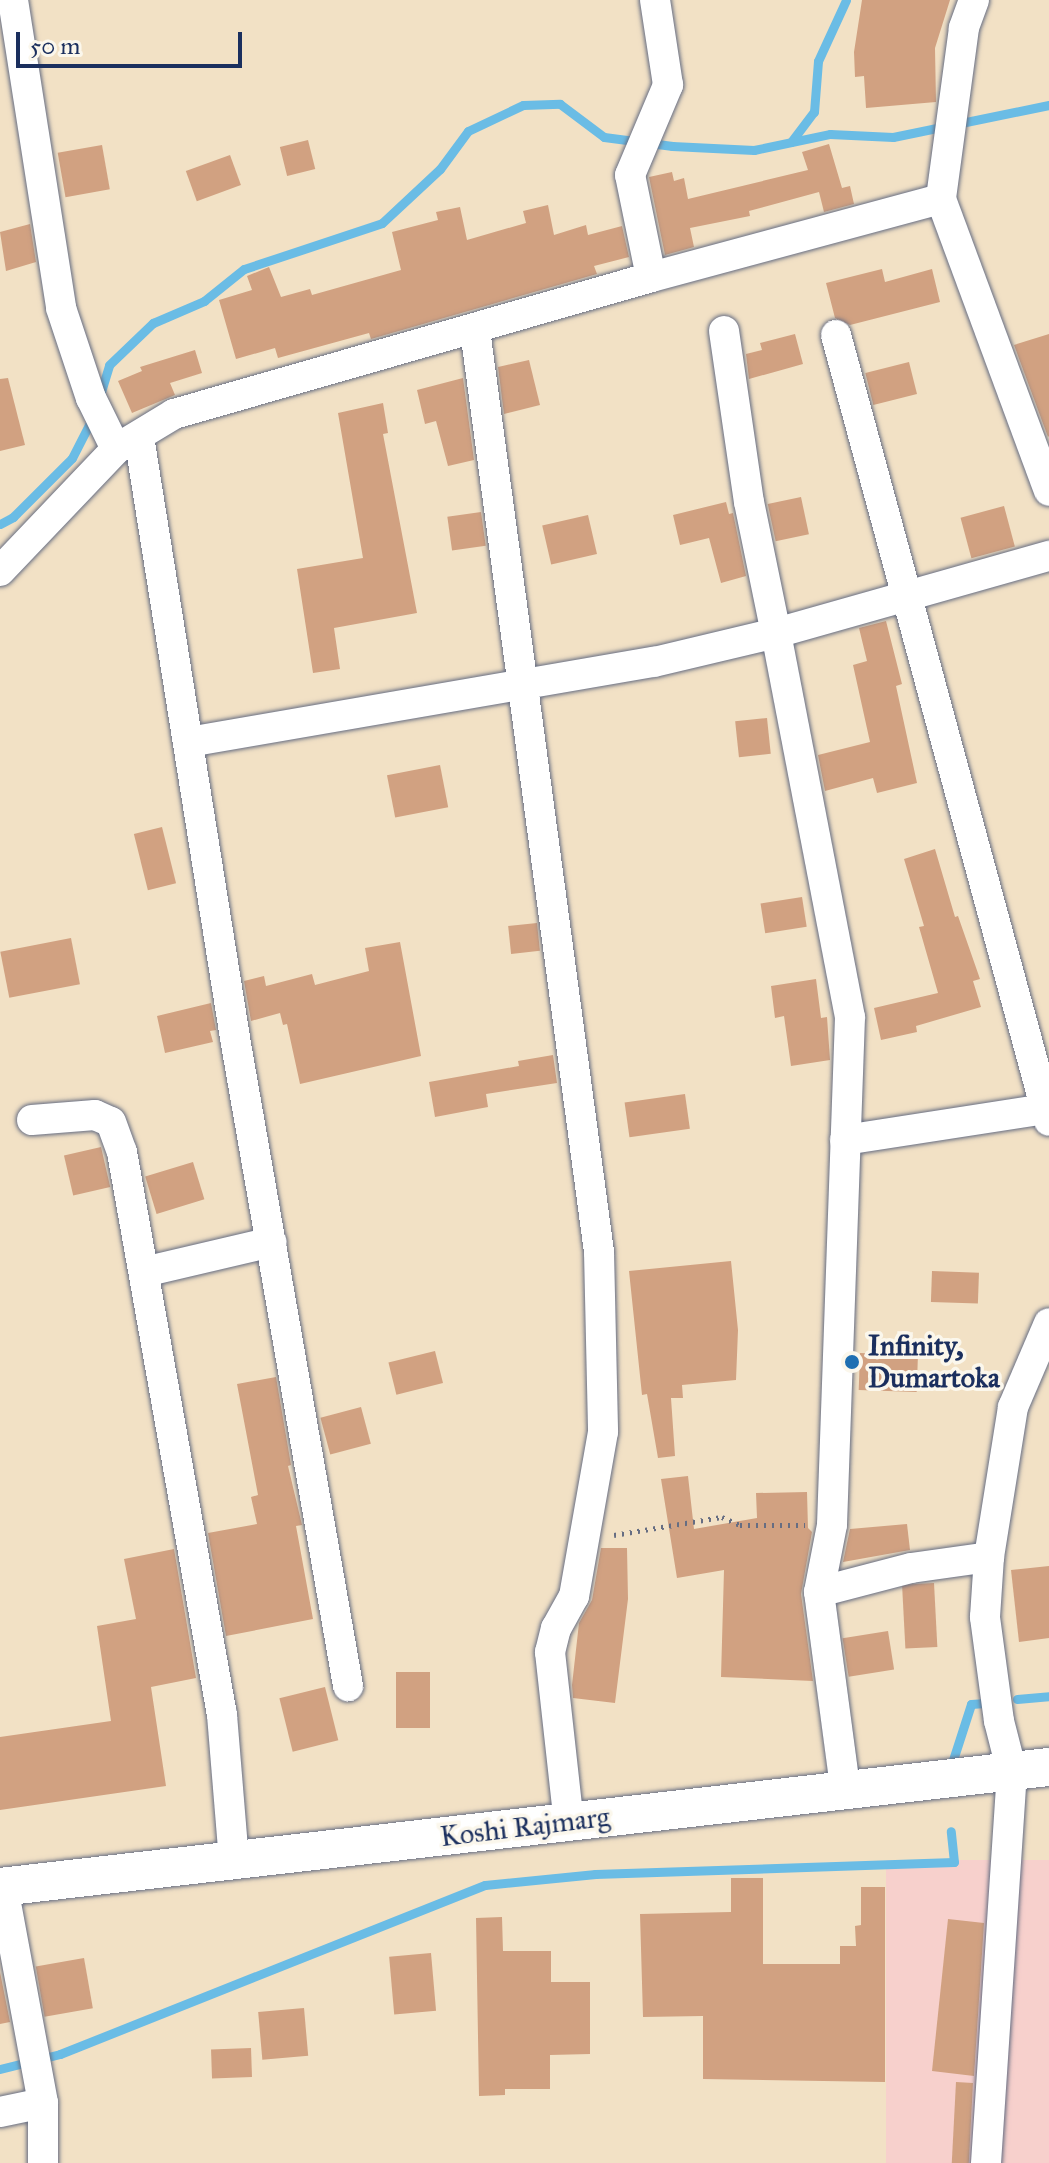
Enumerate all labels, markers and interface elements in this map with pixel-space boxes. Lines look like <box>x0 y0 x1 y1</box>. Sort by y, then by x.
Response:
scale bar <box>20 16 246 66</box>
text: 50 m <box>30 31 80 61</box>
place label: Infinity, Dumartoka <box>868 1329 1000 1395</box>
marker: Infinity, Dumartoka <box>843 1353 861 1371</box>
street label: Koshi Rajmarg <box>438 1800 612 1854</box>

